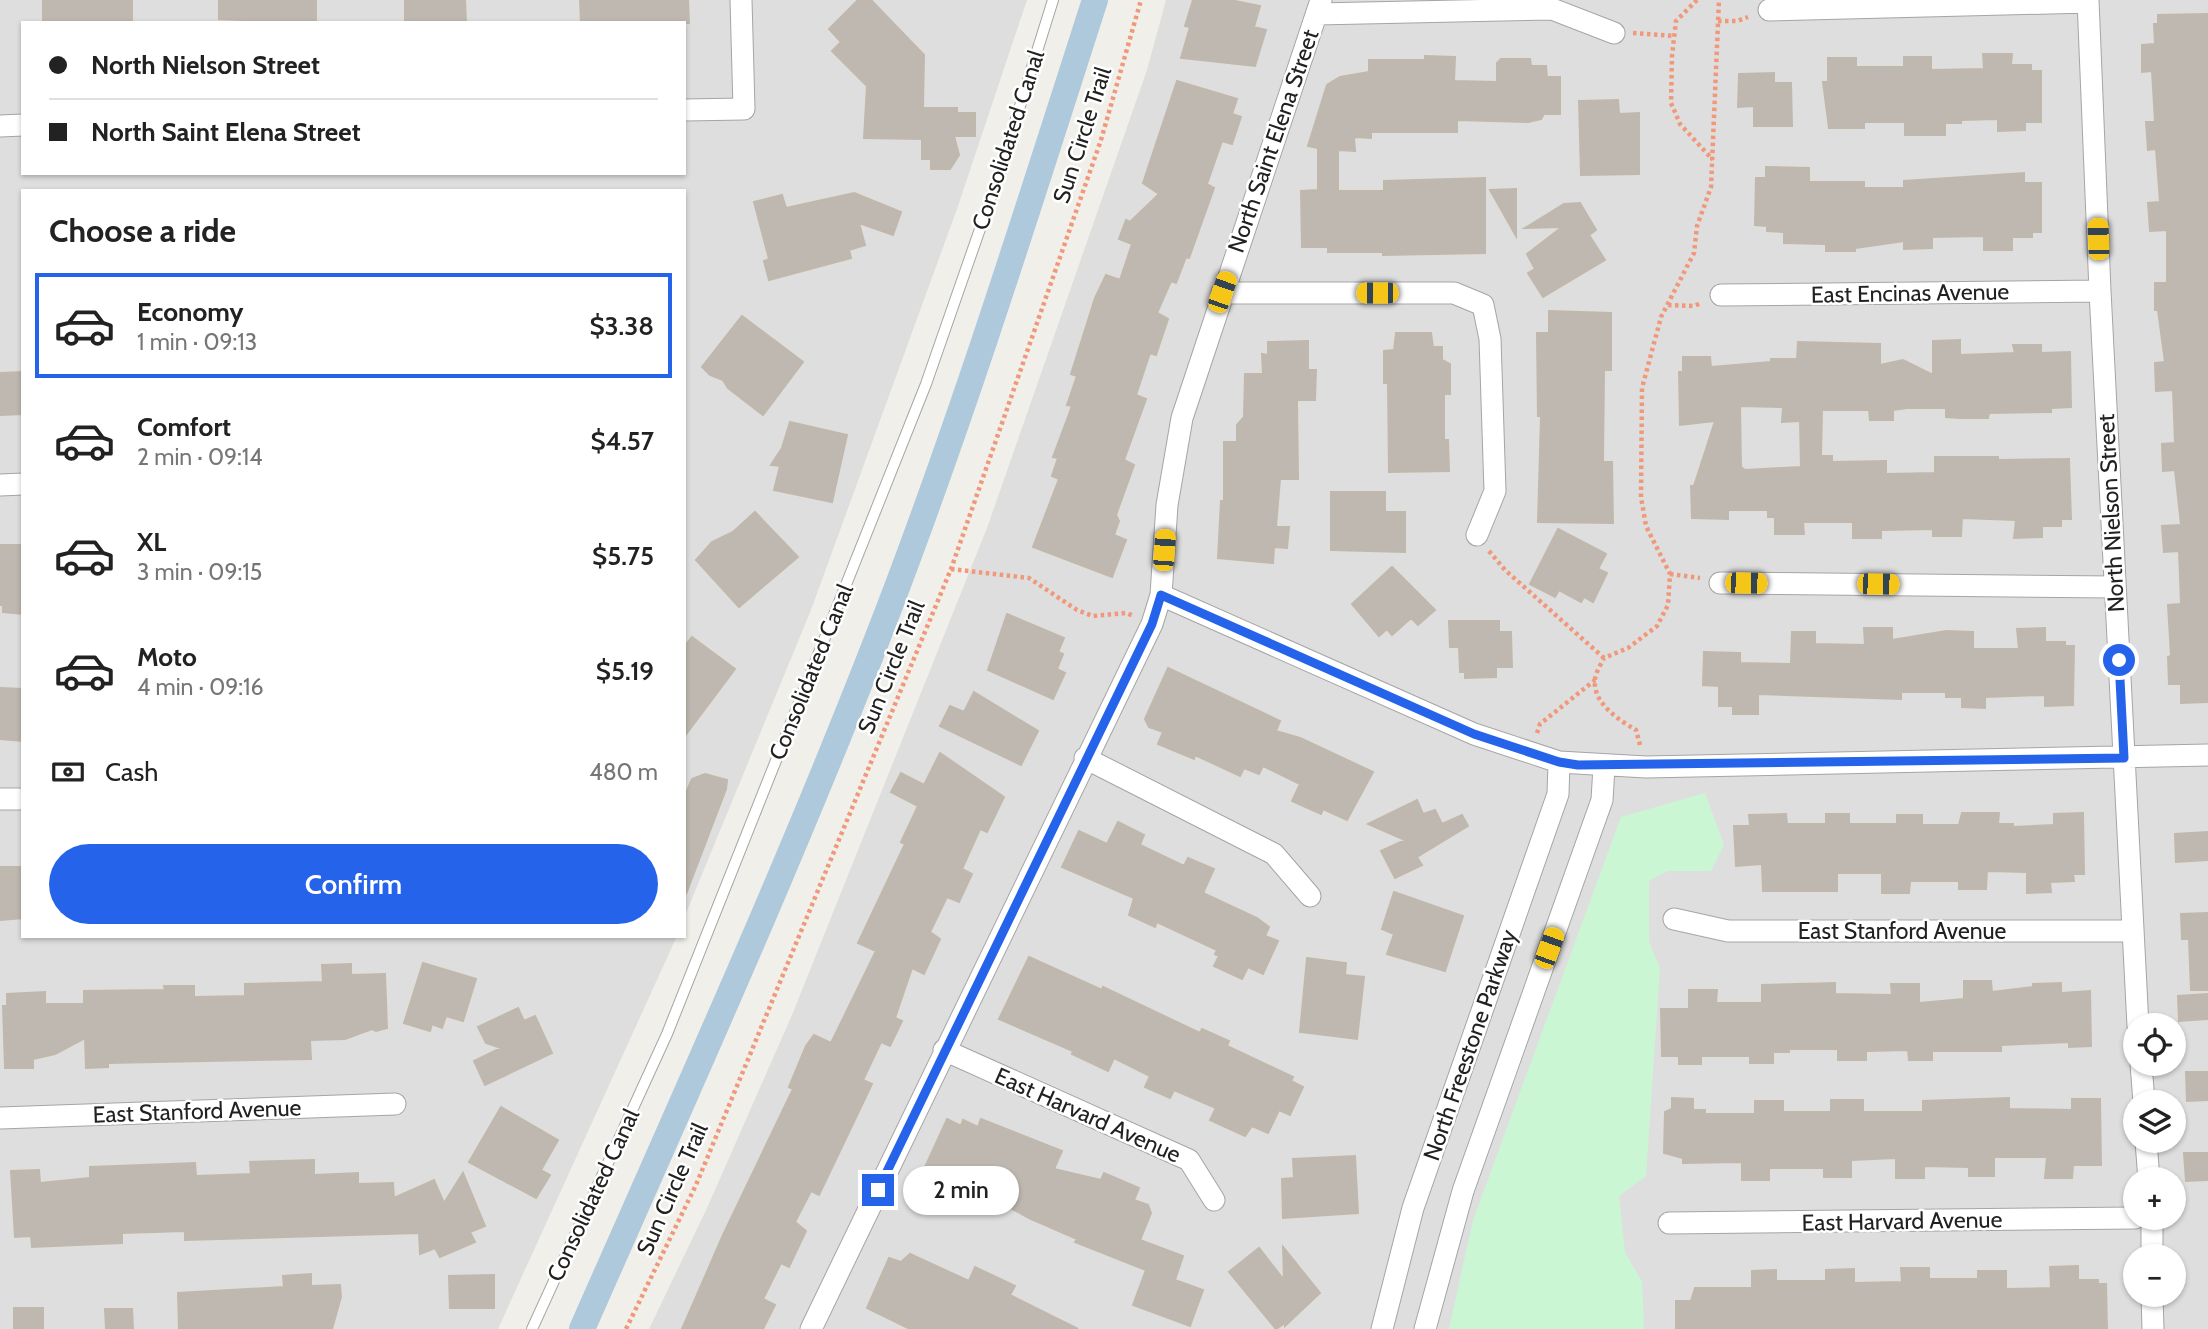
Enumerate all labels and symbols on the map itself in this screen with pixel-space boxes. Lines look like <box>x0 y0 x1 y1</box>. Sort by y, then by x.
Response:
street label: North Saint Elena Street <box>1222 26 1324 256</box>
street label: Consolidated Canal <box>966 46 1050 233</box>
street label: Sun Circle Trail <box>1047 63 1117 207</box>
car <box>2087 218 2110 260</box>
car <box>1206 269 1239 315</box>
street label: East Encinas Avenue <box>1811 277 2010 309</box>
car <box>1357 283 1399 304</box>
street label: North Nielson Street <box>2092 413 2130 613</box>
car <box>1153 528 1176 572</box>
car <box>1725 572 1768 594</box>
car <box>1857 573 1900 595</box>
street label: Consolidated Canal <box>763 579 859 764</box>
street label: Sun Circle Trail <box>852 596 931 738</box>
route start <box>2103 644 2135 676</box>
street label: East Stanford Avenue <box>1798 917 2007 945</box>
street label: North Freestone Parkway <box>1417 925 1523 1164</box>
car <box>1532 925 1567 971</box>
street label: East Harvard Avenue <box>991 1061 1186 1169</box>
street label: East Stanford Avenue <box>92 1093 302 1129</box>
street label: Consolidated Canal <box>541 1104 646 1286</box>
street label: Sun Circle Trail <box>630 1118 714 1259</box>
callout: 2 min <box>903 1166 1018 1214</box>
route end <box>862 1174 894 1206</box>
street label: East Harvard Avenue <box>1801 1205 2003 1237</box>

